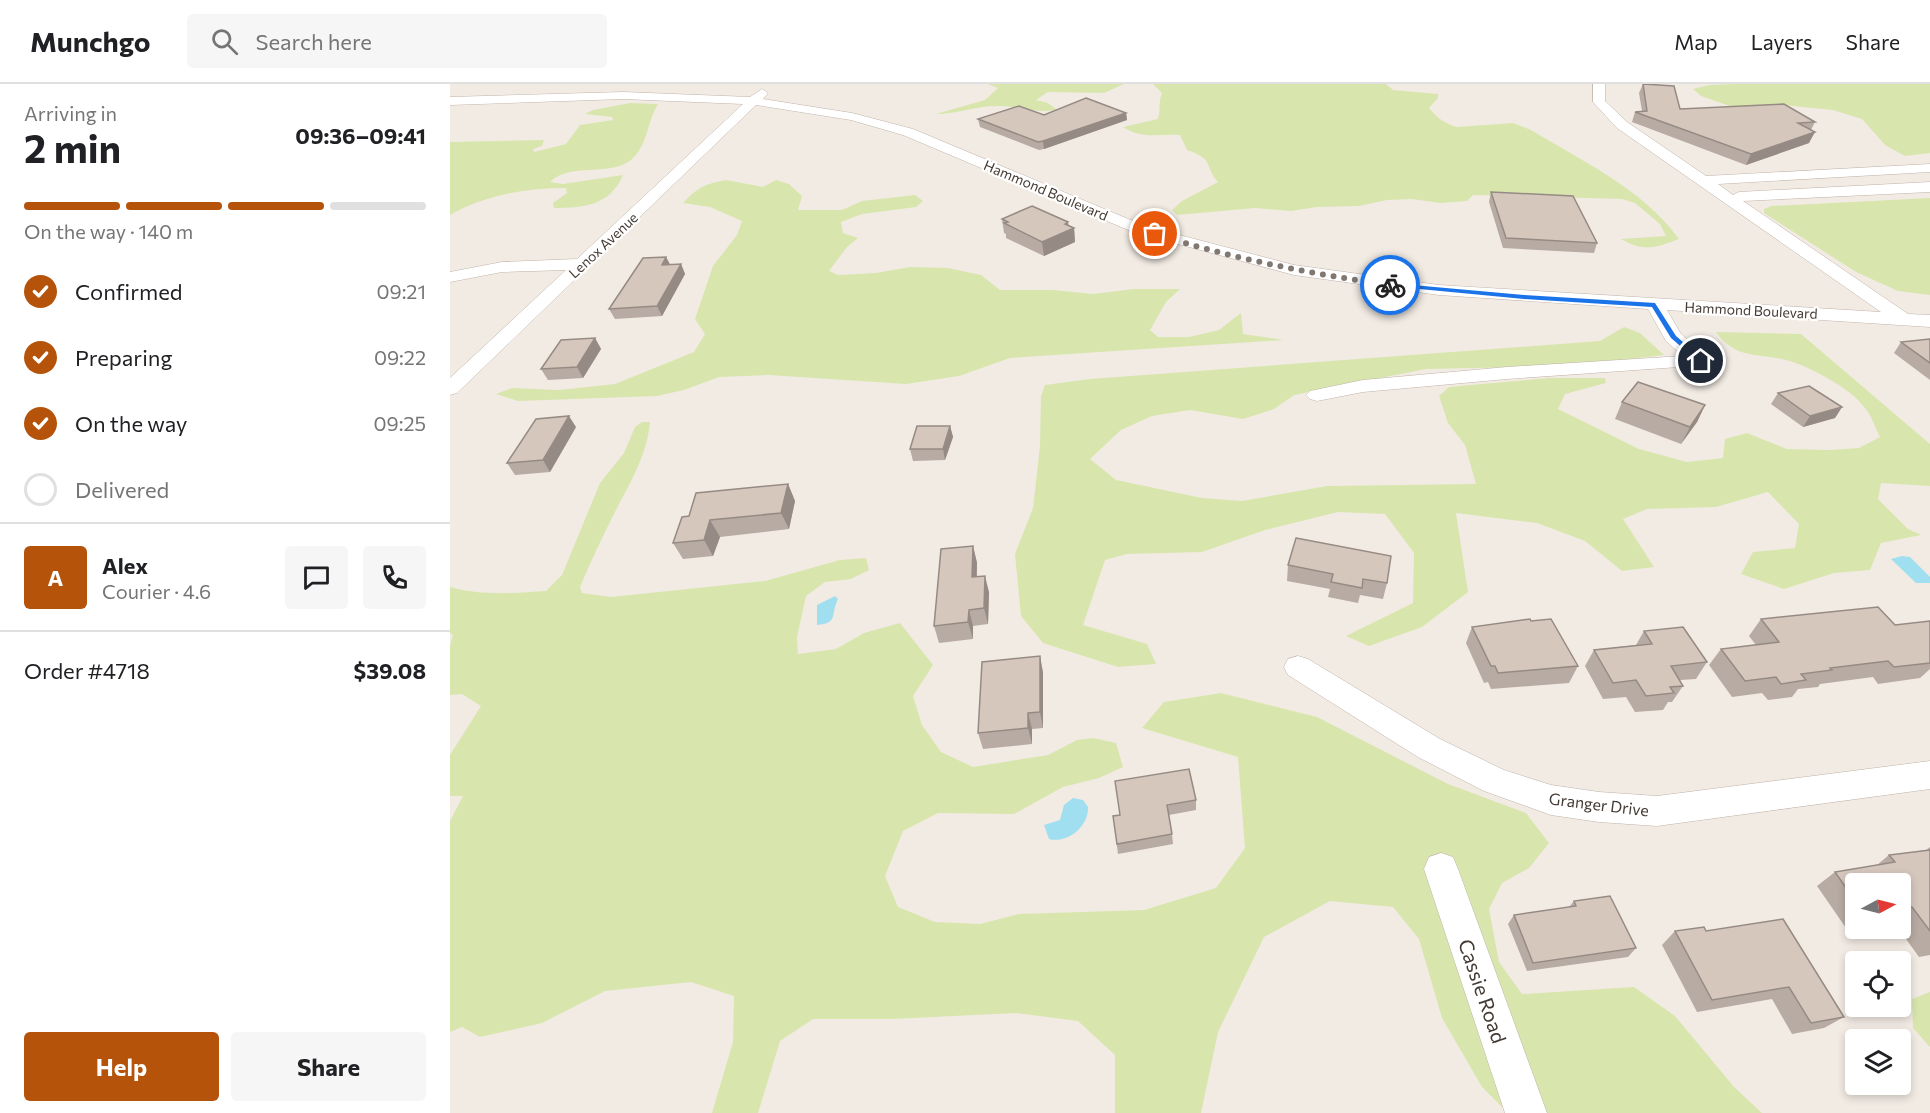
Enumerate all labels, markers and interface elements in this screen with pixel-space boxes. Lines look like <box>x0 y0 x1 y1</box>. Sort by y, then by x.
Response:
search box <box>187 14 607 68</box>
text: Munchgo <box>30 24 151 58</box>
icon: search <box>208 25 241 58</box>
text: Search here <box>256 28 372 55</box>
text: Map <box>1674 29 1718 54</box>
text: Layers <box>1751 29 1813 54</box>
text: Share <box>1846 29 1900 54</box>
text: Arriving in <box>24 101 117 125</box>
text: 09:36–09:41 <box>295 122 426 149</box>
text: 2 min <box>24 123 121 171</box>
street label: Hammond Boulevard <box>981 156 1111 224</box>
pin <box>1129 208 1180 259</box>
street label: Lenox Avenue <box>565 209 641 281</box>
icon: bag <box>1138 217 1171 250</box>
text: On the way · 140 m <box>24 219 193 243</box>
courier <box>1360 255 1420 315</box>
icon: bike <box>1374 269 1407 302</box>
icon: check <box>24 275 57 308</box>
text: Confirmed <box>75 278 182 305</box>
text: 09:21 <box>376 279 426 303</box>
street label: Hammond Boulevard <box>1684 298 1818 322</box>
pin <box>1675 335 1726 386</box>
icon: check <box>24 341 57 374</box>
text: Preparing <box>75 344 172 371</box>
icon: home <box>1684 344 1717 377</box>
text: 09:22 <box>374 345 426 369</box>
icon: check <box>24 407 57 440</box>
text: On the way <box>75 410 187 437</box>
text: 09:25 <box>374 411 426 435</box>
text: Delivered <box>75 476 169 503</box>
button: chat <box>285 546 348 609</box>
button: phone <box>363 546 426 609</box>
text: Alex <box>102 552 148 579</box>
text: A <box>48 564 63 591</box>
text: Courier · 4.6 <box>102 579 211 603</box>
text: Order #4718 <box>24 657 150 684</box>
text: $39.08 <box>354 657 426 684</box>
street label: Granger Drive <box>1548 788 1650 820</box>
north arrow <box>1845 873 1911 939</box>
map controls <box>1845 873 1911 1095</box>
street label: Cassie Road <box>1454 936 1512 1046</box>
button: locate <box>1845 951 1911 1017</box>
button: layers <box>1845 1029 1911 1095</box>
button: Help <box>24 1032 219 1101</box>
button: Share <box>231 1032 426 1101</box>

